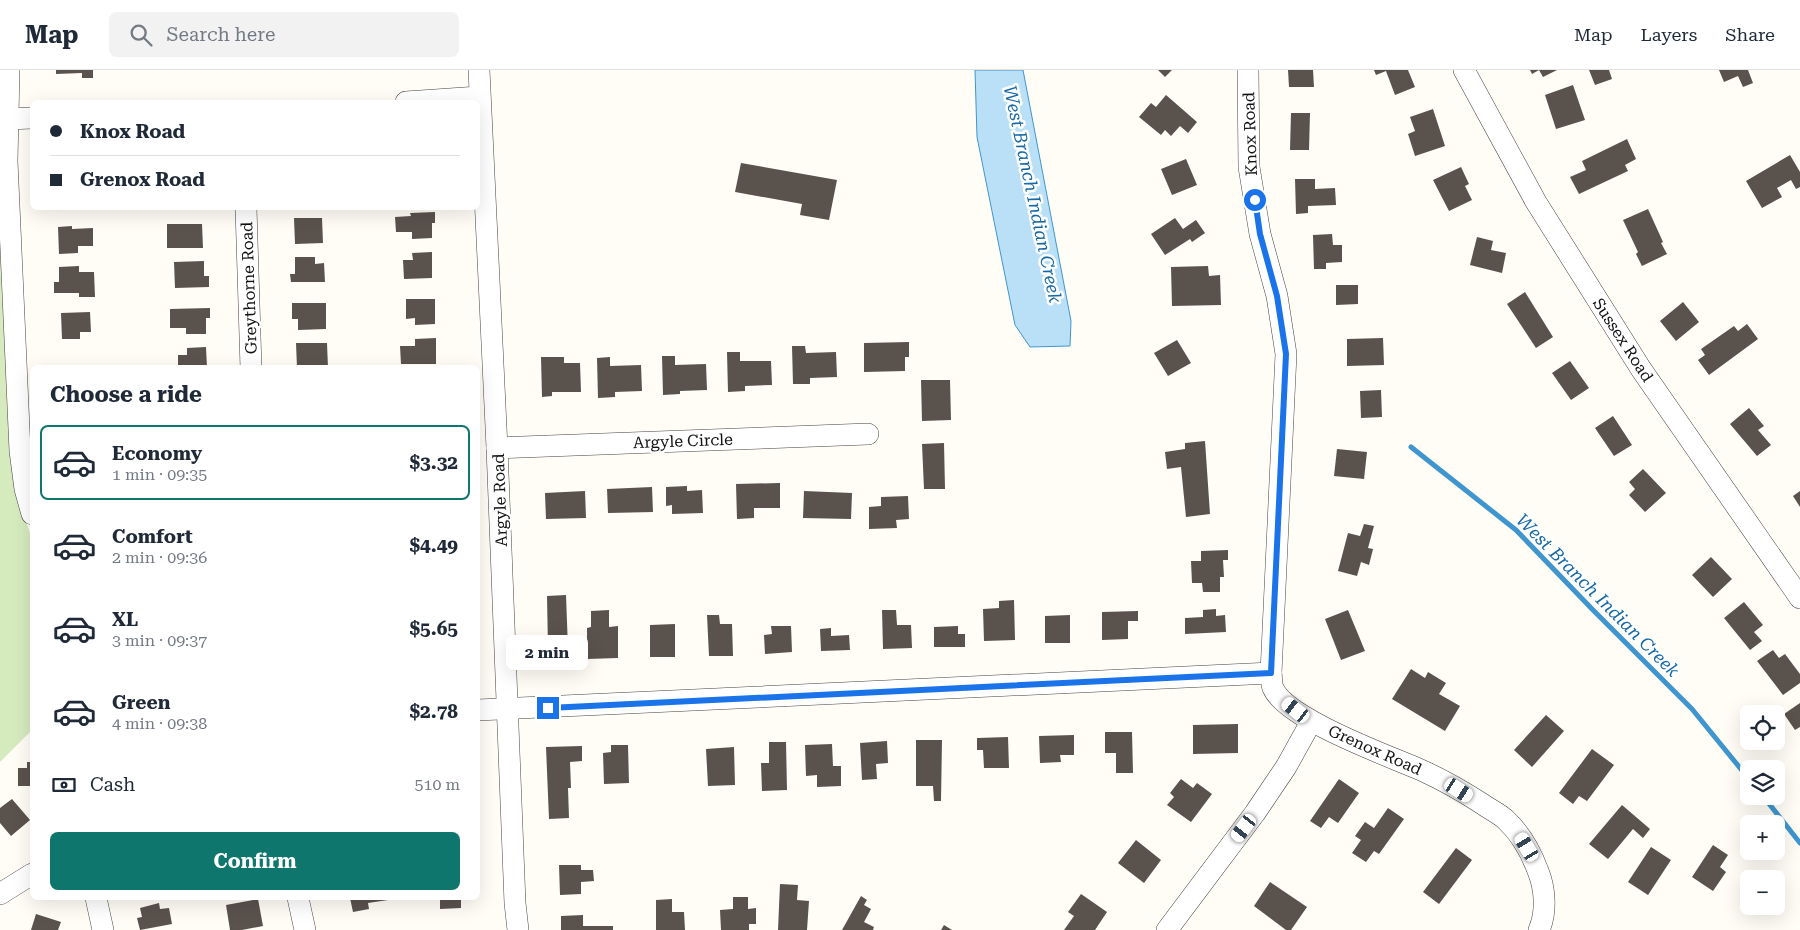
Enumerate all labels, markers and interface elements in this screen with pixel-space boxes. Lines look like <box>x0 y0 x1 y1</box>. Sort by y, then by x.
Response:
search box <box>109 12 459 57</box>
text: Map <box>25 21 79 49</box>
icon: search <box>127 21 155 49</box>
text: Search here <box>167 23 275 46</box>
text: Map <box>1574 24 1613 45</box>
text: Layers <box>1641 24 1697 45</box>
text: Share <box>1725 24 1775 45</box>
water label: West Branch Indian Creek <box>1000 83 1066 305</box>
street label: Knox Road <box>1239 92 1261 176</box>
text: Knox Road <box>80 120 185 143</box>
text: Grenox Road <box>80 168 205 191</box>
route start <box>1244 189 1266 211</box>
street label: Greythorne Road <box>237 221 261 355</box>
street label: Sussex Road <box>1589 294 1657 386</box>
text: Choose a ride <box>50 382 202 407</box>
street label: Argyle Circle <box>633 430 733 452</box>
icon: car <box>52 440 97 485</box>
text: Economy <box>112 442 202 465</box>
text: $3.32 <box>409 451 458 474</box>
street label: Argyle Road <box>489 453 511 547</box>
text: 1 min · 09:35 <box>112 465 207 484</box>
water label: West Branch Indian Creek <box>1512 509 1684 681</box>
icon: car <box>52 523 97 568</box>
text: Comfort <box>112 525 193 548</box>
text: $4.49 <box>409 534 458 557</box>
text: 2 min · 09:36 <box>112 548 207 567</box>
icon: car <box>52 606 97 651</box>
text: XL <box>112 608 138 631</box>
text: $5.65 <box>409 617 458 640</box>
text: 3 min · 09:37 <box>112 631 207 650</box>
callout: 2 min <box>507 636 589 670</box>
text: 2 min <box>525 643 569 662</box>
icon: car <box>52 689 97 734</box>
text: Green <box>112 691 170 714</box>
car <box>1279 695 1312 725</box>
route end <box>537 697 559 719</box>
text: $2.78 <box>409 700 458 723</box>
map controls <box>1740 705 1785 915</box>
button: locate <box>1740 705 1785 750</box>
text: 4 min · 09:38 <box>112 714 207 733</box>
street label: Grenox Road <box>1325 721 1425 779</box>
button: layers <box>1740 760 1785 805</box>
icon: cash <box>50 771 78 799</box>
text: Cash <box>90 773 135 796</box>
text: 510 m <box>414 775 460 794</box>
car <box>1442 776 1475 804</box>
car <box>1228 812 1259 844</box>
button: + <box>1740 815 1785 860</box>
car <box>1512 830 1541 864</box>
button: Confirm <box>50 832 460 890</box>
button: − <box>1740 870 1785 915</box>

